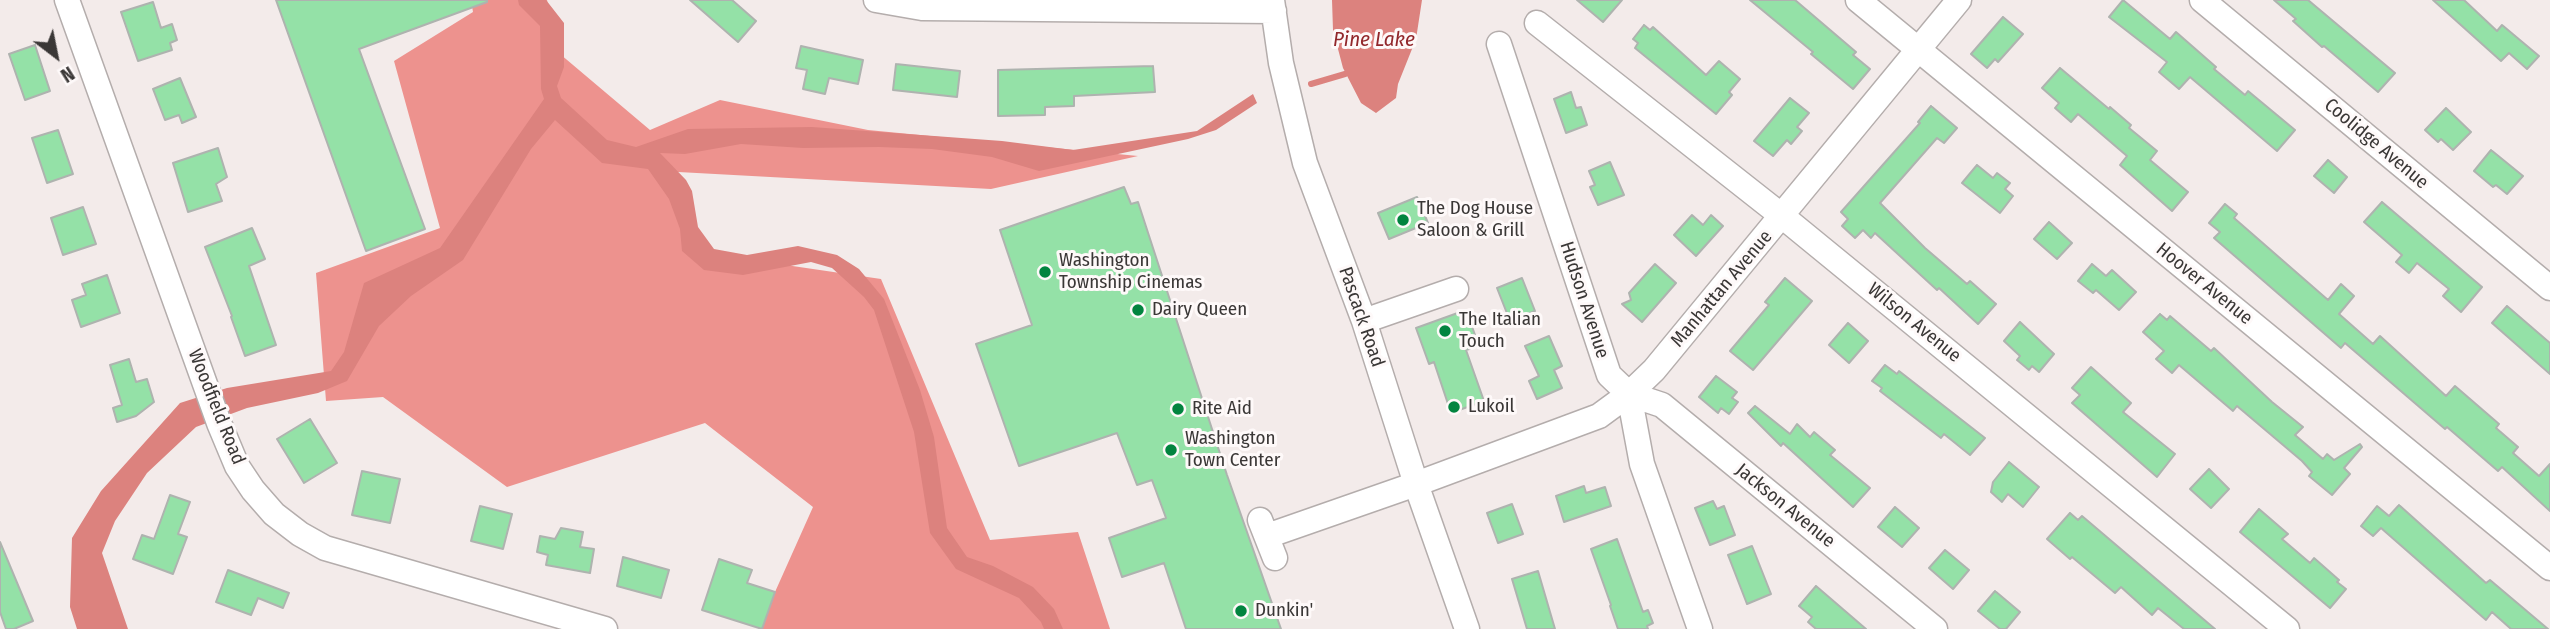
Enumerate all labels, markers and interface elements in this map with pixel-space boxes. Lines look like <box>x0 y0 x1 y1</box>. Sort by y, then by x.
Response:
north arrow <box>21 21 91 91</box>
water label: Pine Lake <box>1333 27 1415 53</box>
text: N <box>56 61 78 87</box>
street label: Coolidge Avenue <box>2319 94 2433 194</box>
place label: The Dog House Saloon & Grill <box>1417 198 1533 242</box>
marker: The Dog House Saloon & Grill <box>1395 212 1411 228</box>
street label: Manhattan Avenue <box>1667 226 1777 352</box>
street label: Hoover Avenue <box>2151 238 2257 330</box>
street label: Hudson Avenue <box>1554 239 1614 361</box>
place label: Washington Township Cinemas <box>1059 250 1202 294</box>
marker: Washington Township Cinemas <box>1037 264 1053 280</box>
street label: Pascack Road <box>1333 264 1389 370</box>
street label: Wilson Avenue <box>1863 278 1965 368</box>
place label: Dairy Queen <box>1152 299 1247 321</box>
marker: Dairy Queen <box>1130 302 1146 318</box>
place label: The Italian Touch <box>1459 309 1541 353</box>
marker: The Italian Touch <box>1437 323 1453 339</box>
street label: Woodfield Road <box>182 346 250 468</box>
place label: Lukoil <box>1468 396 1515 418</box>
place label: Rite Aid <box>1192 398 1252 420</box>
marker: Lukoil <box>1446 399 1462 415</box>
marker: Rite Aid <box>1170 401 1186 417</box>
place label: Washington Town Center <box>1185 428 1280 472</box>
marker: Washington Town Center <box>1163 442 1179 458</box>
street label: Jackson Avenue <box>1731 459 1839 553</box>
place label: Dunkin' <box>1255 600 1313 622</box>
marker: Dunkin' <box>1233 603 1249 619</box>

